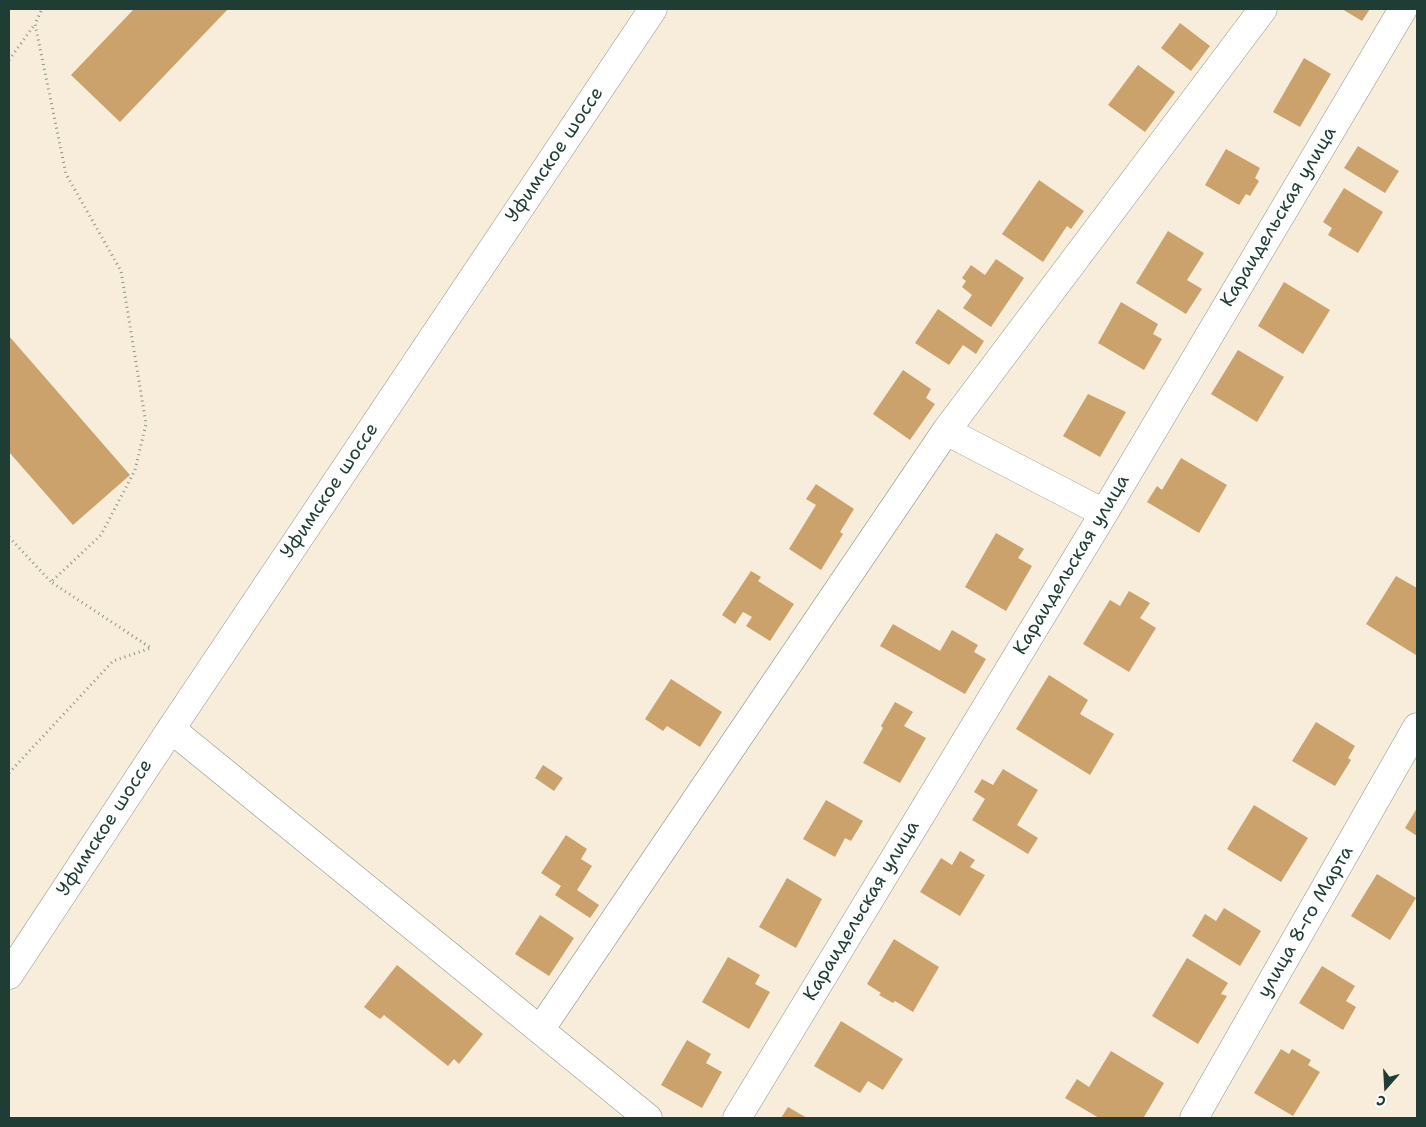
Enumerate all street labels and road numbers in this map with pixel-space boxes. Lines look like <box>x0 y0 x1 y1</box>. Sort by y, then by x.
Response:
street label: Уфимское шоссе <box>501 83 609 227</box>
street label: Караидельская улица <box>1216 123 1342 311</box>
street label: Уфимское шоссе <box>276 419 384 563</box>
street label: Караидельская улица <box>1009 471 1135 659</box>
street label: Уфимское шоссе <box>52 755 158 901</box>
street label: Караидельская улица <box>799 817 925 1005</box>
street label: улица 8-го Марта <box>1253 842 1359 1002</box>

